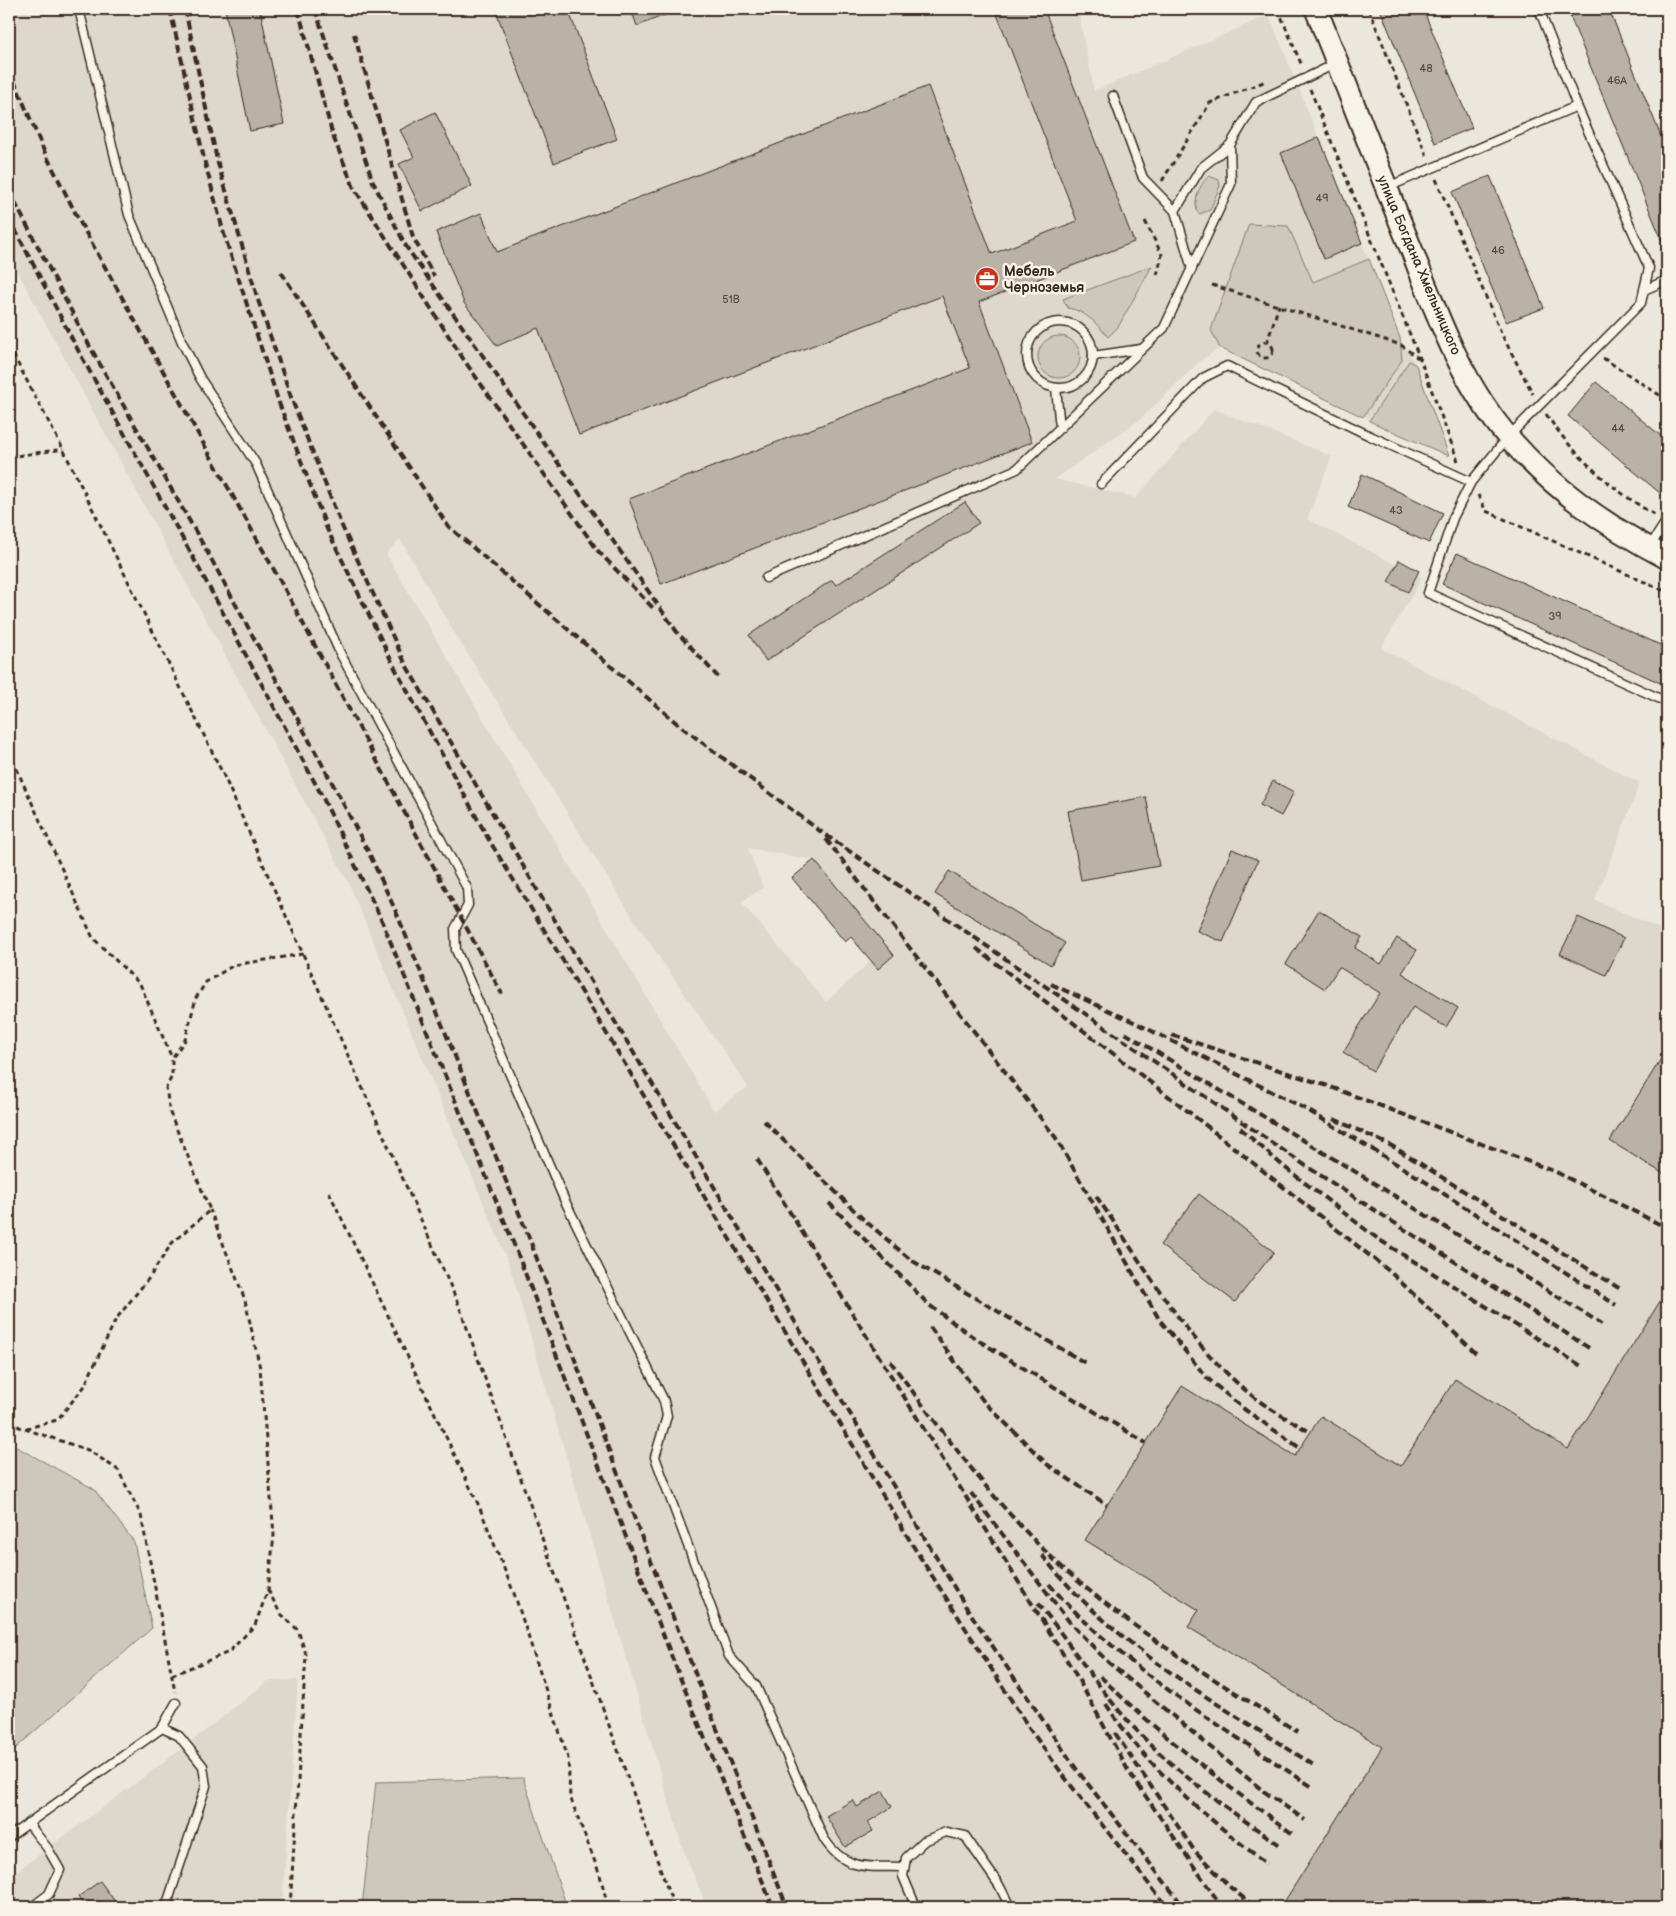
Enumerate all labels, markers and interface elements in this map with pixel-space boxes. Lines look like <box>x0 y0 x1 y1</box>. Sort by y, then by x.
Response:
house number: 48 <box>1419 62 1433 75</box>
house number: 46А <box>1607 74 1627 87</box>
street label: улица Богдана Хмельницкого <box>1373 173 1465 357</box>
house number: 49 <box>1315 192 1329 205</box>
house number: 46 <box>1491 244 1505 257</box>
place label: Мебель Черноземья <box>1004 263 1084 296</box>
office icon: Мебель Черноземья <box>974 266 1000 292</box>
house number: 51В <box>722 293 740 306</box>
house number: 44 <box>1611 422 1625 435</box>
house number: 43 <box>1389 504 1403 517</box>
house number: 39 <box>1548 610 1562 623</box>

